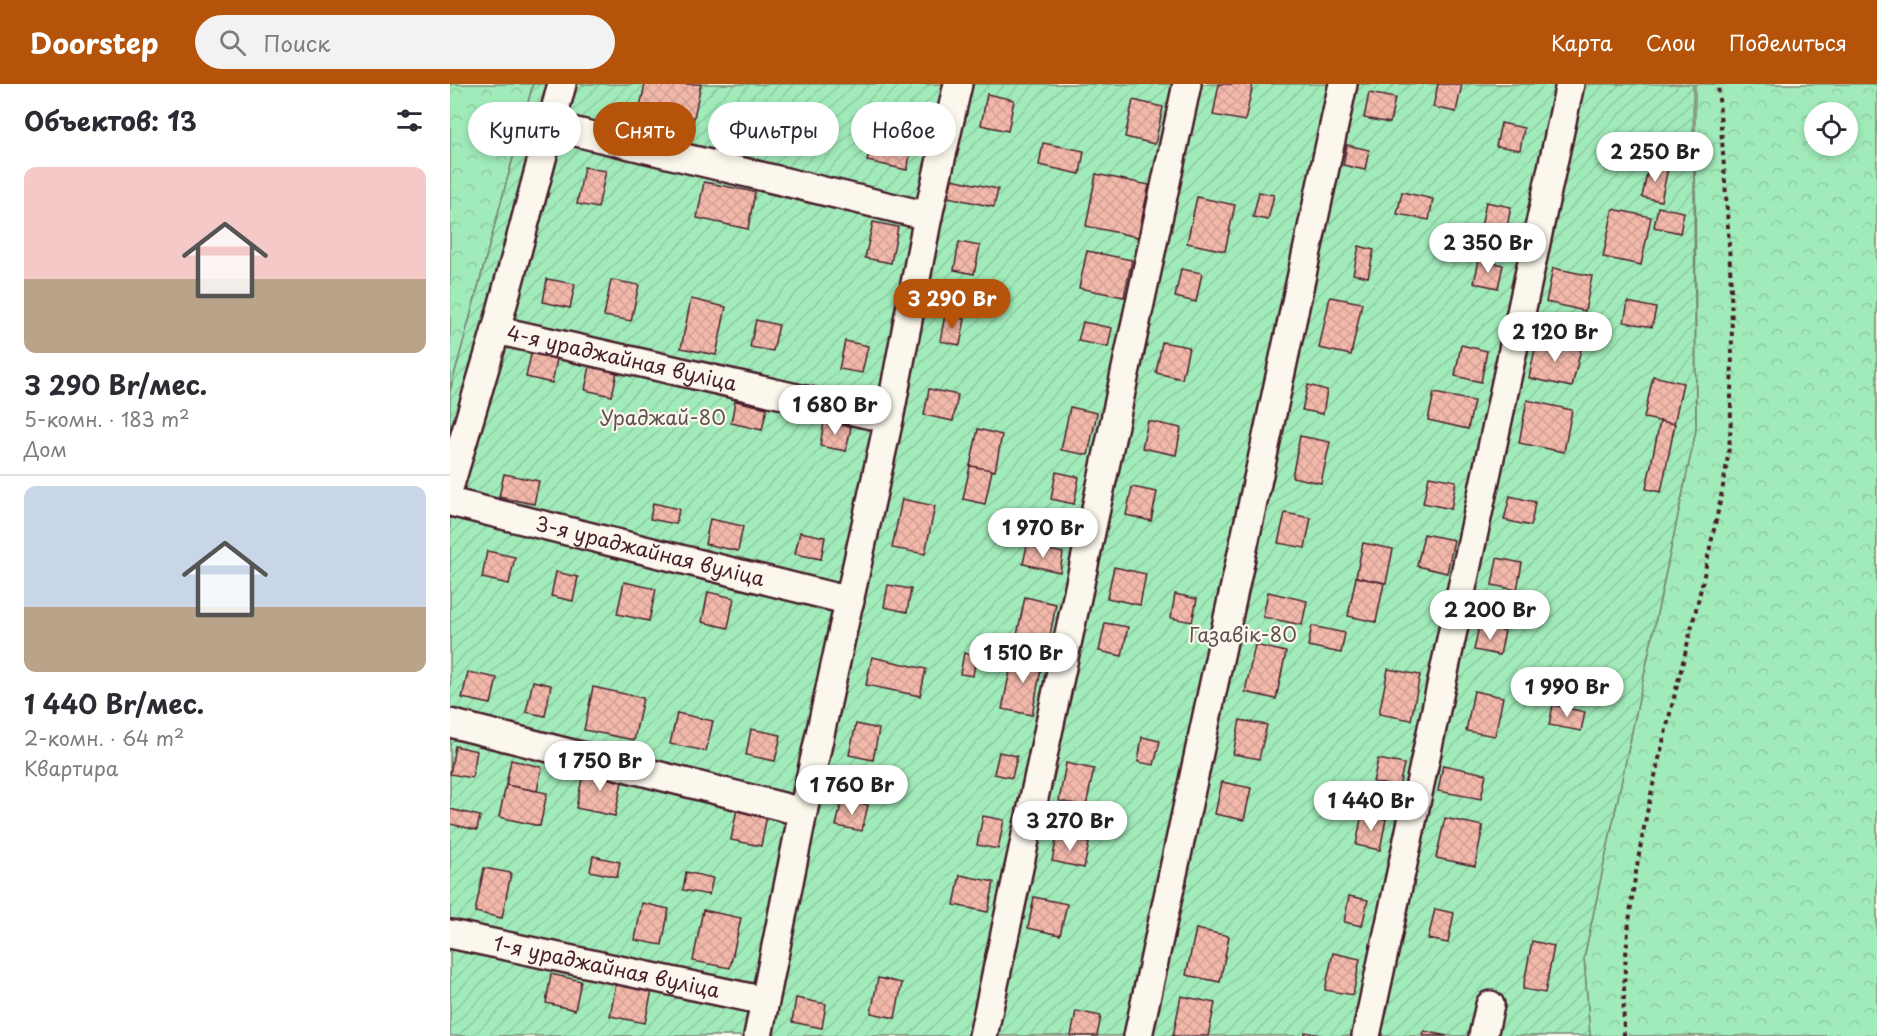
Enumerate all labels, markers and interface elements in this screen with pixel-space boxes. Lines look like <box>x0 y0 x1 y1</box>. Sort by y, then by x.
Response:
search box <box>195 15 615 69</box>
text: Doorstep <box>30 21 159 64</box>
icon: search <box>216 26 249 59</box>
text: Поиск <box>264 26 330 59</box>
text: Карта <box>1551 26 1613 58</box>
text: Слои <box>1646 26 1696 58</box>
text: Поделиться <box>1729 26 1847 58</box>
text: Объектов: 13 <box>24 101 197 140</box>
chip: Купить <box>468 102 581 156</box>
chip: Снять <box>593 102 696 156</box>
chip: Фильтры <box>708 102 839 156</box>
chip: Новое <box>851 102 956 156</box>
map controls <box>1804 102 1858 156</box>
button: locate <box>1804 102 1858 156</box>
icon: filters <box>393 104 426 137</box>
pin: 2 250 Br <box>1593 132 1717 183</box>
text: 2 250 Br <box>1610 136 1700 166</box>
icon: home <box>171 206 279 314</box>
pin: 2 350 Br <box>1426 223 1550 274</box>
text: 2 350 Br <box>1443 227 1533 257</box>
pin: 3 290 Br <box>890 279 1014 330</box>
text: 3 290 Br <box>907 283 997 313</box>
pin: 2 120 Br <box>1493 312 1617 363</box>
text: 2 120 Br <box>1512 316 1598 346</box>
street label: 4-я ураджайная вуліца <box>504 317 741 398</box>
text: 3 290 Br/мес. <box>24 365 207 404</box>
pin: 1 680 Br <box>773 385 897 436</box>
text: 1 680 Br <box>793 389 877 419</box>
park label: Ураджай-80 <box>600 402 726 432</box>
text: 5-комн. · 183 m² <box>24 404 190 434</box>
text: Дом <box>24 434 67 464</box>
street label: 3-я ураджайная вуліца <box>533 508 769 593</box>
pin: 1 970 Br <box>981 508 1105 559</box>
text: 1 970 Br <box>1002 512 1084 542</box>
icon: home <box>171 525 279 633</box>
pin: 2 200 Br <box>1428 590 1552 641</box>
text: 2 200 Br <box>1444 594 1536 624</box>
park label: Газавік-80 <box>1189 619 1297 649</box>
pin: 1 510 Br <box>961 633 1085 684</box>
text: 1 510 Br <box>983 637 1063 667</box>
pin: 1 990 Br <box>1505 667 1629 718</box>
text: 1 990 Br <box>1525 671 1609 701</box>
text: 1 440 Br/мес. <box>24 684 204 723</box>
text: 2-комн. · 64 m² <box>24 723 184 753</box>
pin: 1 750 Br <box>538 741 662 792</box>
text: 1 750 Br <box>558 745 642 775</box>
text: Квартира <box>24 753 118 783</box>
pin: 1 760 Br <box>790 765 914 816</box>
text: 1 760 Br <box>810 769 894 799</box>
pin: 1 440 Br <box>1309 781 1433 832</box>
text: 1 440 Br <box>1328 785 1414 815</box>
pin: 3 270 Br <box>1008 801 1132 852</box>
text: 3 270 Br <box>1026 805 1114 835</box>
street label: 1-я ураджайная вуліца <box>491 928 723 1005</box>

